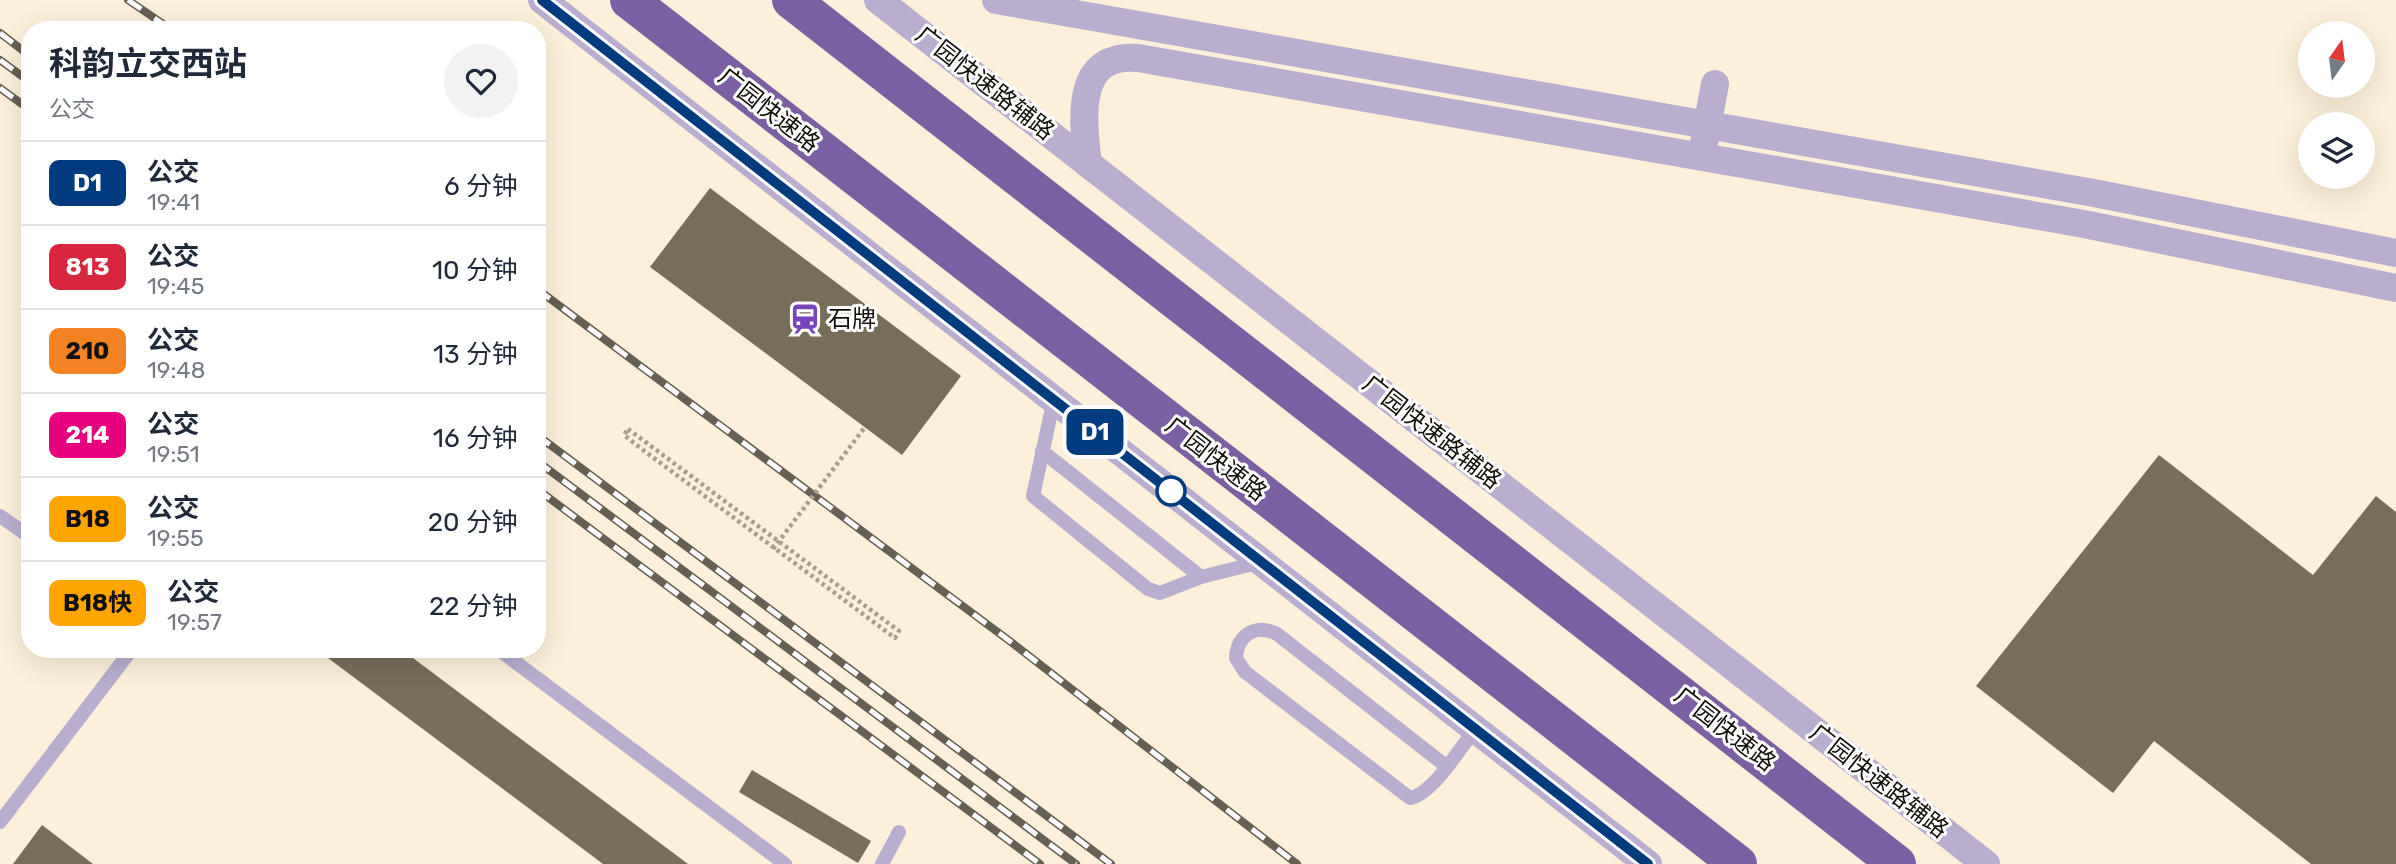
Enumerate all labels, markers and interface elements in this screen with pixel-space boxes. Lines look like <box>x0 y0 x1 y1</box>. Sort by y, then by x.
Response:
street label: 广园快速路辅路 <box>910 20 1060 146</box>
north arrow <box>2298 21 2375 98</box>
map controls <box>2298 21 2375 189</box>
text: 科韵立交西站 <box>49 44 247 83</box>
button: heart <box>444 44 518 118</box>
street label: 广园快速路 <box>713 62 825 158</box>
text: 公交 <box>49 95 95 123</box>
button: layers <box>2298 112 2375 189</box>
text: 公交 <box>147 157 199 188</box>
text: D1 <box>73 169 102 197</box>
text: 6 分钟 <box>444 171 518 202</box>
text: 19:41 <box>147 188 200 216</box>
text: 公交 <box>147 241 199 272</box>
text: 813 <box>66 253 110 281</box>
text: 10 分钟 <box>432 255 518 286</box>
text: 19:45 <box>147 272 204 300</box>
station icon: 石牌 <box>788 302 822 336</box>
place label: 石牌 <box>828 305 876 333</box>
text: 公交 <box>147 325 199 356</box>
text: 210 <box>66 337 109 365</box>
text: 13 分钟 <box>433 339 518 370</box>
text: 19:48 <box>147 356 205 384</box>
street label: 广园快速路辅路 <box>1357 369 1507 495</box>
text: 公交 <box>147 409 199 440</box>
line badge: D1 <box>1064 409 1126 455</box>
street label: 广园快速路 <box>1160 411 1272 507</box>
text: D1 <box>1080 418 1110 446</box>
text: 214 <box>66 421 109 449</box>
text: 16 分钟 <box>433 423 518 454</box>
text: 19:51 <box>147 440 200 468</box>
unlabelled marker <box>1156 476 1186 506</box>
text: 公交 <box>147 493 199 524</box>
text: B18 <box>65 505 110 533</box>
text: 20 分钟 <box>428 507 518 538</box>
text: 19:55 <box>147 524 204 552</box>
text: 公交 <box>167 577 219 608</box>
text: B18快 <box>63 589 132 617</box>
text: 22 分钟 <box>429 591 518 622</box>
text: 19:57 <box>167 608 222 636</box>
street label: 广园快速路 <box>1669 681 1781 777</box>
street label: 广园快速路辅路 <box>1804 718 1954 844</box>

